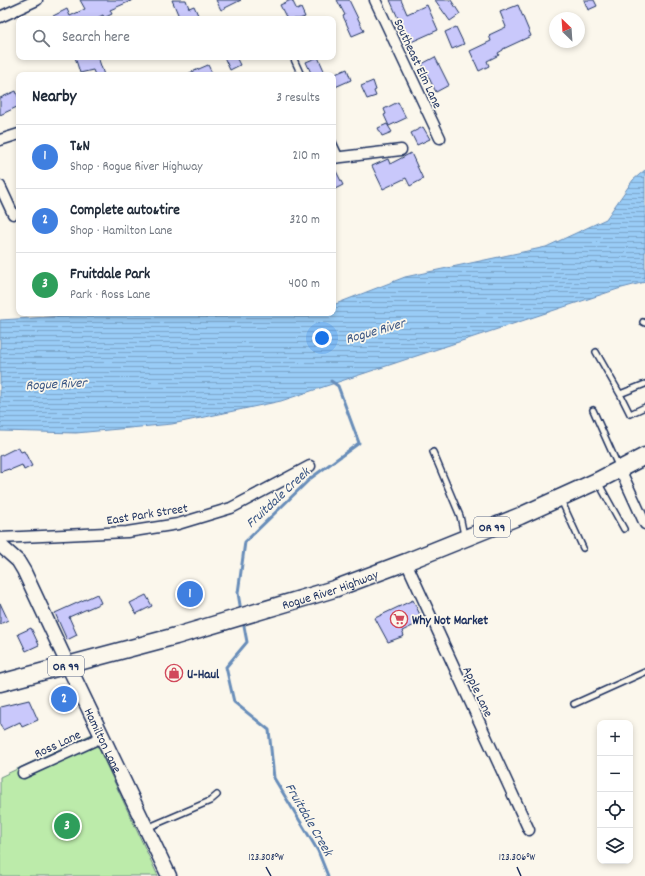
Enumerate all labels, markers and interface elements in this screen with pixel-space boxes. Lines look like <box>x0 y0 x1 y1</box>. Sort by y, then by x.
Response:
north arrow <box>549 12 585 48</box>
search box <box>16 16 336 60</box>
street label: Southeast Elm Lane <box>388 16 446 112</box>
icon: search <box>30 27 52 49</box>
text: Search here <box>62 27 130 49</box>
text: Nearby <box>32 86 76 110</box>
text: 3 results <box>276 89 320 108</box>
text: T&N <box>70 136 90 158</box>
text: 1 <box>44 147 46 166</box>
text: 210 m <box>292 147 320 166</box>
text: Shop · Rogue River Highway <box>70 158 203 177</box>
text: Complete auto&tire <box>70 200 180 222</box>
text: 2 <box>42 211 48 230</box>
text: 320 m <box>290 211 320 230</box>
text: Shop · Hamilton Lane <box>70 222 172 241</box>
text: Fruitdale Park <box>70 264 150 286</box>
text: 3 <box>42 275 48 294</box>
text: 400 m <box>289 275 320 294</box>
text: Park · Ross Lane <box>70 286 150 305</box>
water label: Rogue River <box>343 313 409 350</box>
your location <box>312 328 332 348</box>
water label: Rogue River <box>25 373 89 397</box>
water label: Fruitdale Creek <box>242 463 316 533</box>
street label: East Park Street <box>105 500 190 531</box>
road number: OR 99 <box>474 517 510 537</box>
street label: Rogue River Highway <box>280 566 382 616</box>
pin: 1 <box>177 579 203 609</box>
supermarket icon: Why Not Market <box>389 609 409 629</box>
place label: Why Not Market <box>412 612 488 631</box>
road number: OR 99 <box>48 656 84 676</box>
shop icon: U-Haul <box>164 663 184 683</box>
street label: Apple Lane <box>457 664 497 721</box>
place label: U-Haul <box>187 666 220 685</box>
pin: 2 <box>51 684 77 714</box>
street label: Hamilton Lane <box>78 705 125 777</box>
map controls <box>597 720 633 864</box>
button: + <box>597 720 633 756</box>
street label: Ross Lane <box>32 726 85 764</box>
button: − <box>597 756 633 792</box>
water label: Fruitdale Creek <box>279 780 338 861</box>
button: locate <box>597 792 633 828</box>
pin: 3 <box>54 811 80 841</box>
button: layers <box>597 828 633 864</box>
text: 123.308°W <box>248 851 284 865</box>
text: 123.306°W <box>499 851 535 865</box>

